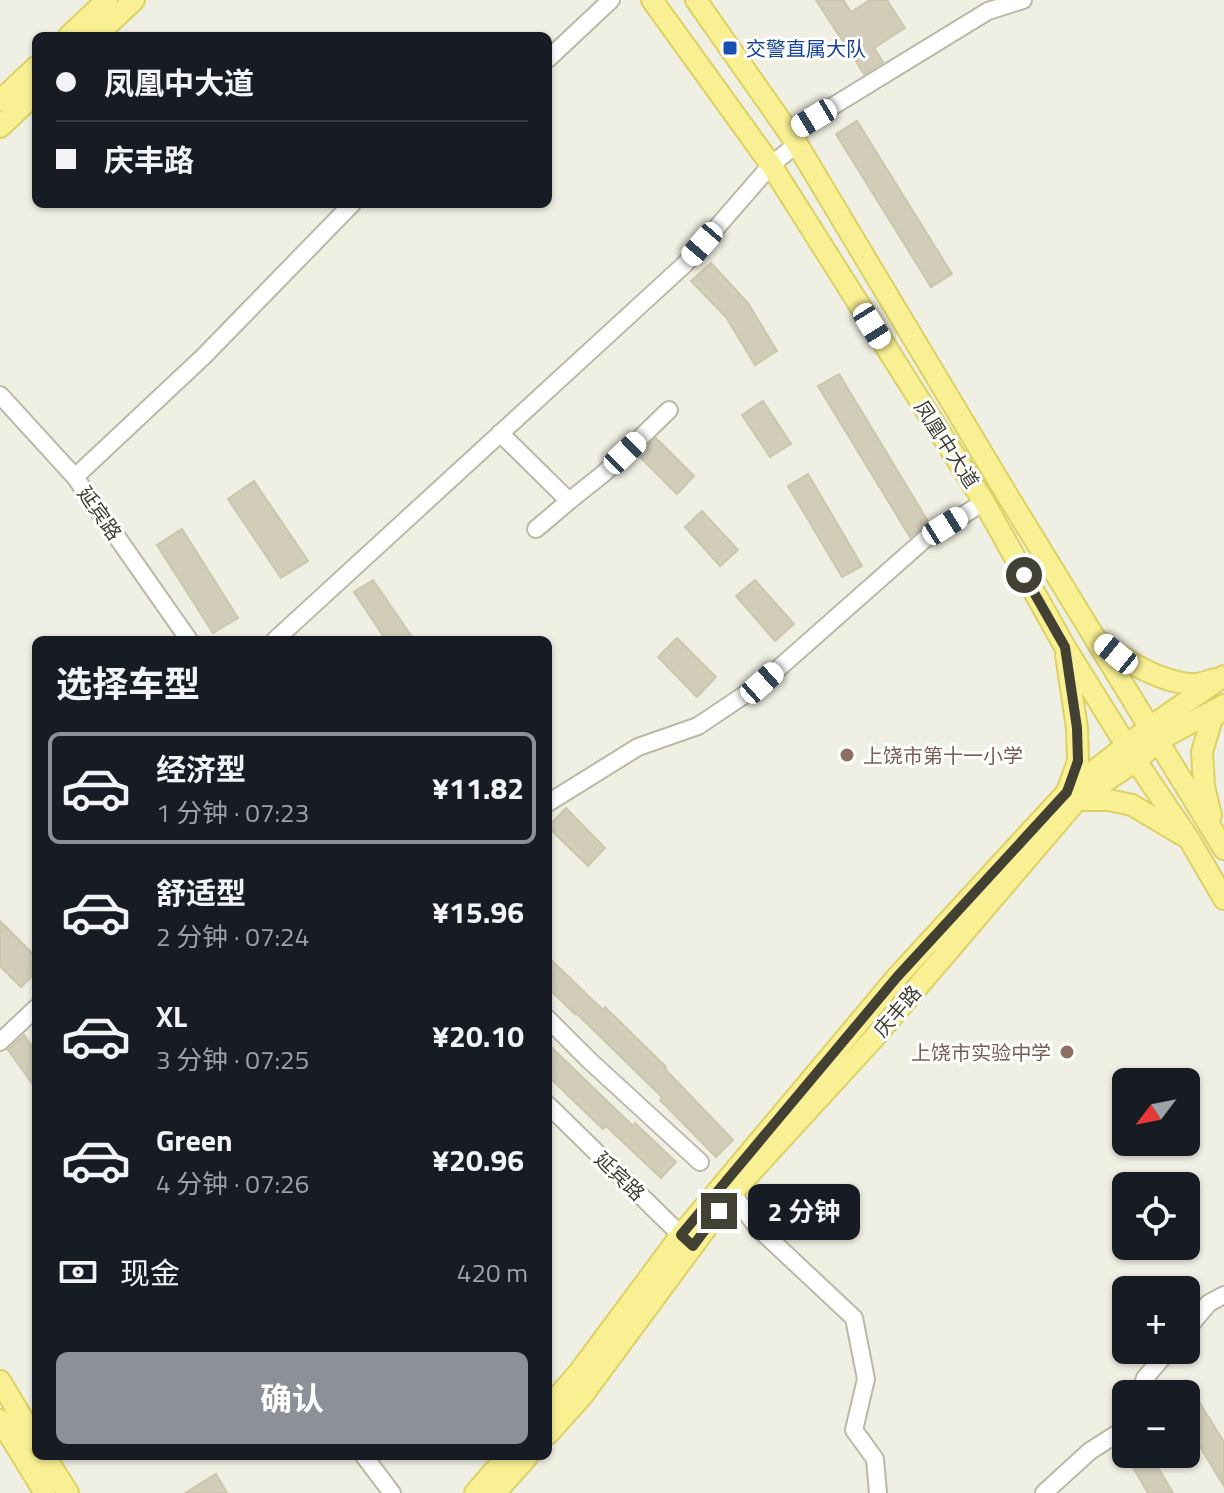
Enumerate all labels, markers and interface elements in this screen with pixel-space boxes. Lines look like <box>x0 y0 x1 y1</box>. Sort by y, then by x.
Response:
place label: 交警直属大队 <box>746 33 866 64</box>
marker: 交警直属大队 <box>721 39 739 57</box>
text: 凤凰中大道 <box>104 60 254 106</box>
car <box>787 95 841 141</box>
text: 庆丰路 <box>104 137 194 183</box>
car <box>677 218 727 270</box>
car <box>849 299 895 353</box>
street label: 凤凰中大道 <box>907 394 987 494</box>
car <box>599 428 651 478</box>
street label: 延宾路 <box>70 480 130 546</box>
car <box>918 503 972 549</box>
route start <box>1006 557 1042 593</box>
car <box>1090 630 1142 678</box>
text: 选择车型 <box>56 656 200 711</box>
car <box>736 658 788 708</box>
place label: 上饶市第十一小学 <box>863 740 1023 771</box>
text: 经济型 <box>156 746 246 792</box>
marker: 上饶市第十一小学 <box>838 746 856 764</box>
icon: car <box>60 752 132 824</box>
text: ¥11.82 <box>432 765 524 811</box>
text: 1 分钟 · 07:23 <box>156 793 309 832</box>
text: 舒适型 <box>156 870 246 916</box>
icon: car <box>60 876 132 948</box>
text: ¥15.96 <box>432 889 524 935</box>
text: 2 分钟 · 07:24 <box>156 917 309 956</box>
street label: 庆丰路 <box>866 978 928 1044</box>
text: XL <box>156 993 187 1039</box>
icon: car <box>60 1000 132 1072</box>
text: ¥20.10 <box>432 1013 524 1059</box>
place label: 上饶市实验中学 <box>911 1037 1051 1068</box>
text: 3 分钟 · 07:25 <box>156 1040 309 1079</box>
marker: 上饶市实验中学 <box>1058 1043 1076 1061</box>
north arrow <box>1112 1068 1200 1156</box>
map controls <box>1112 1068 1200 1468</box>
text: Green <box>156 1117 233 1163</box>
icon: car <box>60 1124 132 1196</box>
text: ¥20.96 <box>432 1137 524 1183</box>
street label: 延宾路 <box>588 1144 652 1208</box>
text: 4 分钟 · 07:26 <box>156 1164 309 1203</box>
button: locate <box>1112 1172 1200 1260</box>
callout: 2 分钟 <box>747 1183 859 1239</box>
text: 2 分钟 <box>768 1192 840 1231</box>
route end <box>701 1193 737 1229</box>
icon: cash <box>56 1250 100 1294</box>
text: 现金 <box>120 1250 180 1296</box>
text: 420 m <box>457 1253 528 1292</box>
button: + <box>1112 1276 1200 1364</box>
button: 确认 <box>56 1352 528 1444</box>
button: − <box>1112 1380 1200 1468</box>

